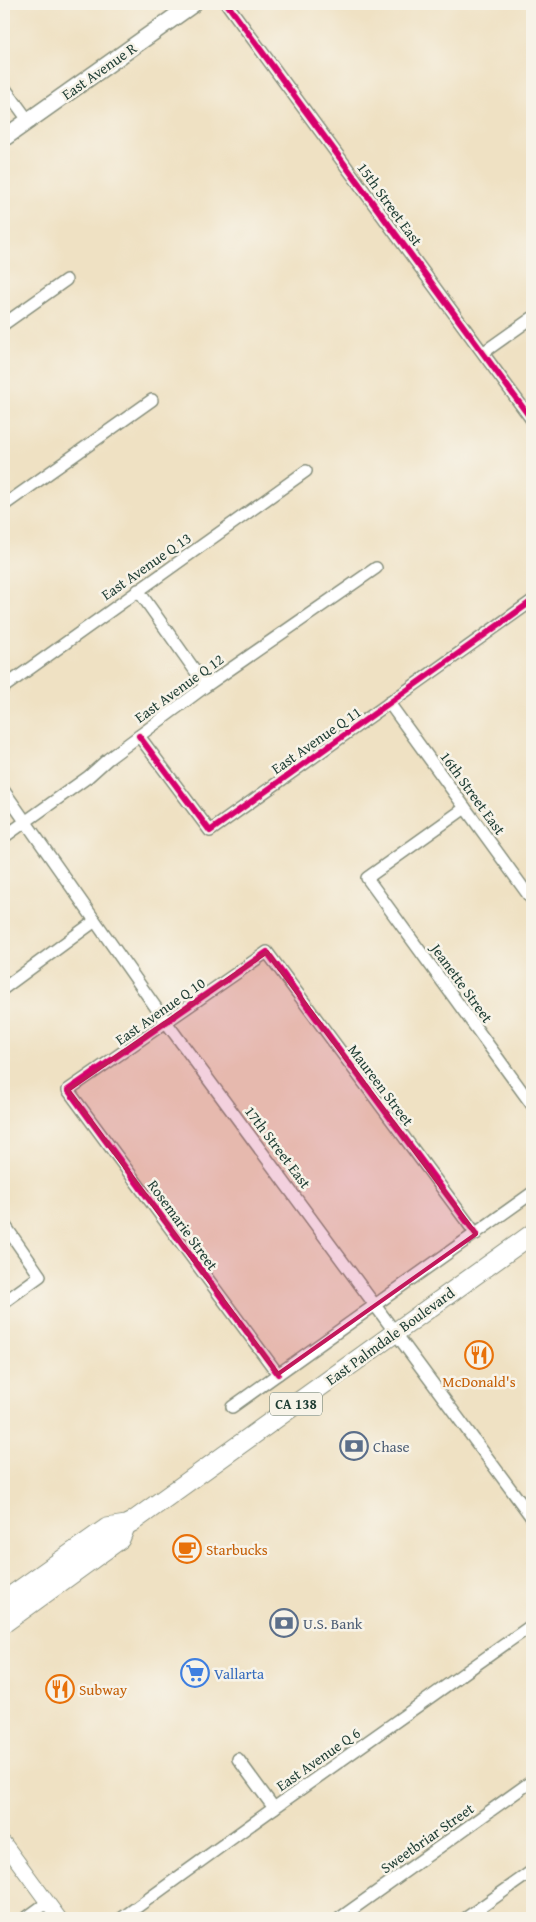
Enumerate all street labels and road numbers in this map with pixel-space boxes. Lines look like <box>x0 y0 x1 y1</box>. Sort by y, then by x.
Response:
street label: East Avenue R <box>57 37 141 105</box>
street label: 15th Street East <box>353 158 428 251</box>
street label: East Avenue Q 13 <box>97 527 195 605</box>
street label: East Avenue Q 12 <box>130 649 228 727</box>
street label: East Avenue Q 11 <box>267 701 365 779</box>
street label: 16th Street East <box>436 747 511 840</box>
street label: Jeanette Street <box>425 938 498 1027</box>
street label: East Avenue Q 10 <box>111 972 209 1050</box>
street label: Maureen Street <box>343 1040 419 1131</box>
street label: 17th Street East <box>240 1101 316 1193</box>
street label: Rosemarie Street <box>143 1175 223 1275</box>
street label: East Palmdale Boulevard <box>321 1282 459 1390</box>
road number: CA 138 <box>270 1392 322 1416</box>
street label: East Avenue Q 6 <box>272 1722 364 1796</box>
street label: Sweetbriar Street <box>376 1798 479 1878</box>

